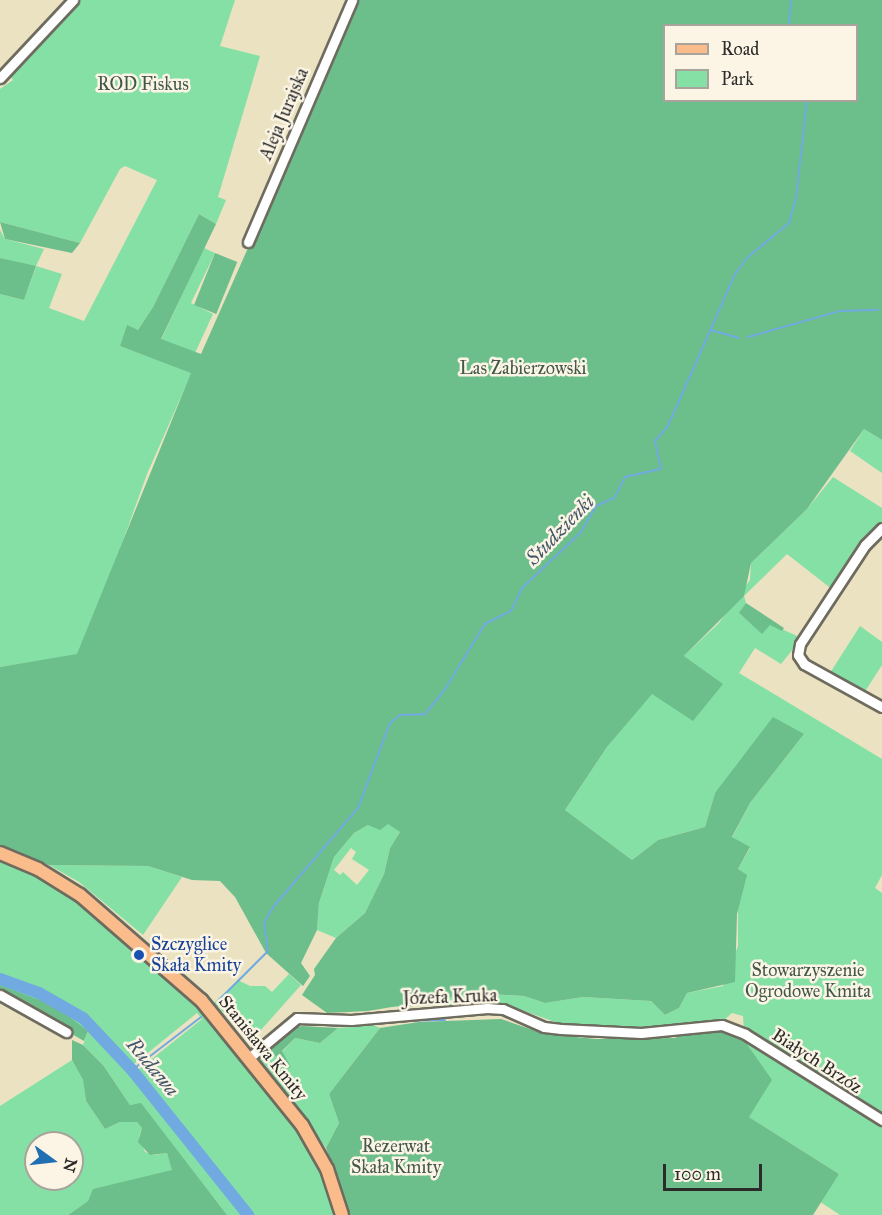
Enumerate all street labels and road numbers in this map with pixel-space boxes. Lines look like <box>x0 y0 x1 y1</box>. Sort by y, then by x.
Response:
street label: Aleja Jurajska <box>255 65 313 163</box>
street label: Józefa Kruka <box>402 985 498 1009</box>
street label: Stanisława Kmity <box>214 991 312 1105</box>
street label: Białych Brzóz <box>768 1024 866 1098</box>

